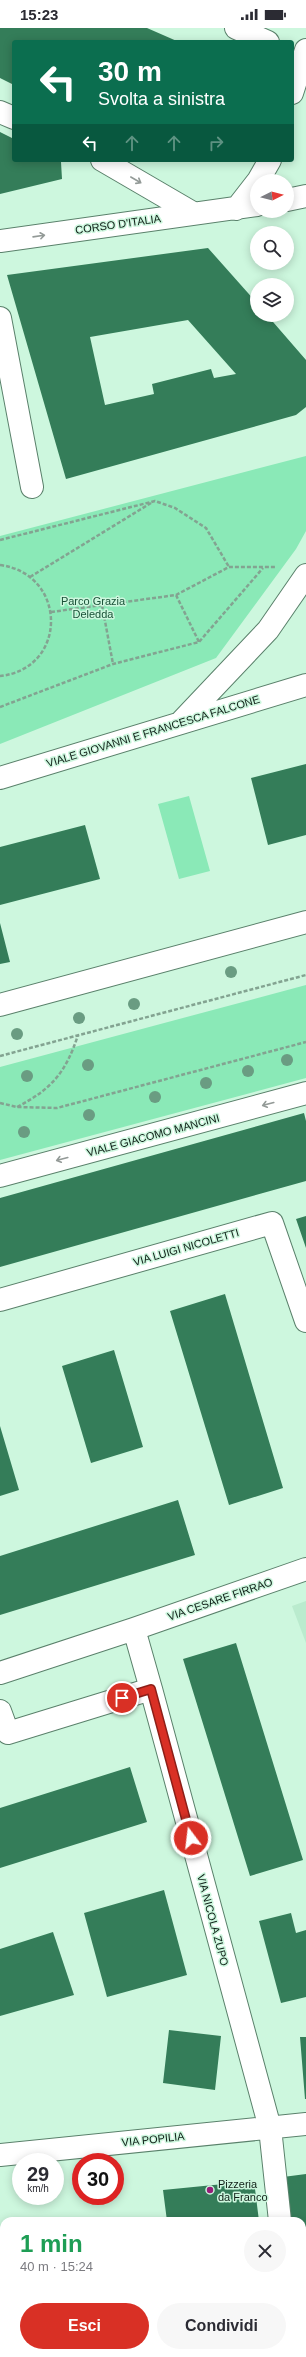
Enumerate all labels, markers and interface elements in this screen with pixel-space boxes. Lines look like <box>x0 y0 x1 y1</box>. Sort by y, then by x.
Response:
text: 15:23 <box>20 6 58 23</box>
icon: left <box>32 56 84 108</box>
text: 30 m <box>98 56 162 87</box>
text: Svolta a sinistra <box>98 89 225 109</box>
icon: left <box>79 132 101 154</box>
icon: ahead <box>121 132 143 154</box>
icon: ahead <box>163 132 185 154</box>
icon: right <box>205 132 227 154</box>
north arrow <box>250 174 294 218</box>
map controls <box>250 174 294 322</box>
one-way arrow <box>130 176 142 184</box>
street label: CORSO D'ITALIA <box>74 212 162 236</box>
button: search <box>250 226 294 270</box>
one-way arrow <box>32 232 45 240</box>
button: layers <box>250 278 294 322</box>
park label: Parco Grazia Deledda <box>61 595 126 620</box>
street label: VIALE GIOVANNI E FRANCESCA FALCONE <box>45 693 261 769</box>
one-way arrow <box>262 1100 275 1108</box>
street label: VIALE GIACOMO MANCINI <box>85 1111 221 1159</box>
one-way arrow <box>56 1156 69 1164</box>
street label: VIA LUIGI NICOLETTI <box>132 1226 240 1268</box>
street label: VIA CESARE FIRRAO <box>166 1575 274 1623</box>
pin <box>105 1681 139 1715</box>
icon: arrive <box>111 1687 133 1709</box>
position arrow <box>170 1817 212 1859</box>
street label: VIA NICOLA ZUPO <box>195 1873 231 1967</box>
street label: VIA POPILIA <box>121 2130 186 2148</box>
speed limit sign: 30 <box>72 2153 124 2205</box>
text: 29 <box>27 2163 49 2185</box>
place label: Pizzeria da Franco <box>218 2178 268 2203</box>
text: km/h <box>27 2183 49 2194</box>
marker: Pizzeria da Franco <box>205 2185 215 2195</box>
text: 1 min <box>20 2230 83 2257</box>
button: close <box>244 2230 286 2272</box>
text: 40 m · 15:24 <box>20 2259 93 2274</box>
button: Esci <box>20 2303 149 2349</box>
button: Condividi <box>157 2303 286 2349</box>

